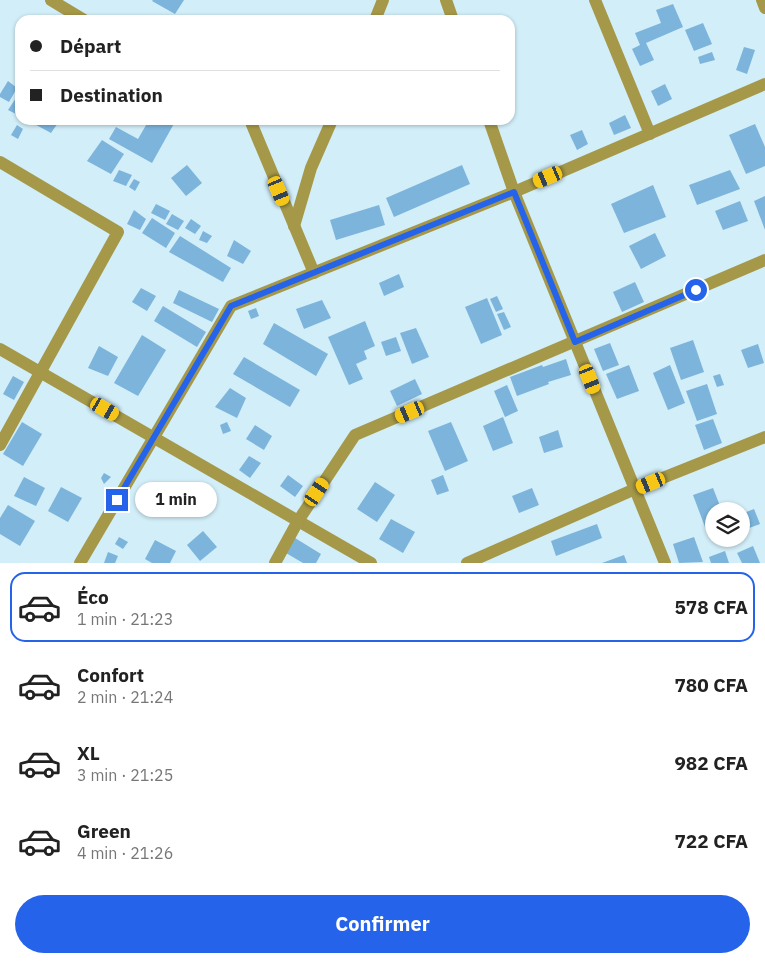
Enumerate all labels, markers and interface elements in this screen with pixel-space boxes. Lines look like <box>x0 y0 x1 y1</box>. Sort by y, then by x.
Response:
text: Départ <box>60 34 121 58</box>
text: Destination <box>60 83 163 107</box>
car <box>531 164 564 190</box>
car <box>266 174 291 208</box>
route start <box>685 279 707 301</box>
car <box>577 362 602 396</box>
car <box>88 395 121 423</box>
car <box>393 399 426 425</box>
car <box>634 470 667 496</box>
car <box>302 475 331 509</box>
callout: 1 min <box>134 482 217 518</box>
route end <box>106 489 128 511</box>
text: 1 min <box>155 489 197 509</box>
map controls <box>705 502 750 547</box>
button: layers <box>705 502 750 547</box>
icon: car <box>17 585 62 630</box>
text: Éco <box>77 585 109 609</box>
text: 578 CFA <box>674 595 748 619</box>
text: 1 min · 21:23 <box>77 609 173 629</box>
icon: car <box>17 663 62 708</box>
text: Confort <box>77 663 144 687</box>
text: 780 CFA <box>674 673 748 697</box>
text: 2 min · 21:24 <box>77 687 173 707</box>
icon: car <box>17 741 62 786</box>
text: XL <box>77 741 100 765</box>
text: 982 CFA <box>674 751 748 775</box>
text: 3 min · 21:25 <box>77 765 173 785</box>
icon: car <box>17 819 62 864</box>
text: Green <box>77 819 131 843</box>
text: 722 CFA <box>674 829 748 853</box>
text: 4 min · 21:26 <box>77 843 173 863</box>
button: Confirmer <box>15 895 750 953</box>

